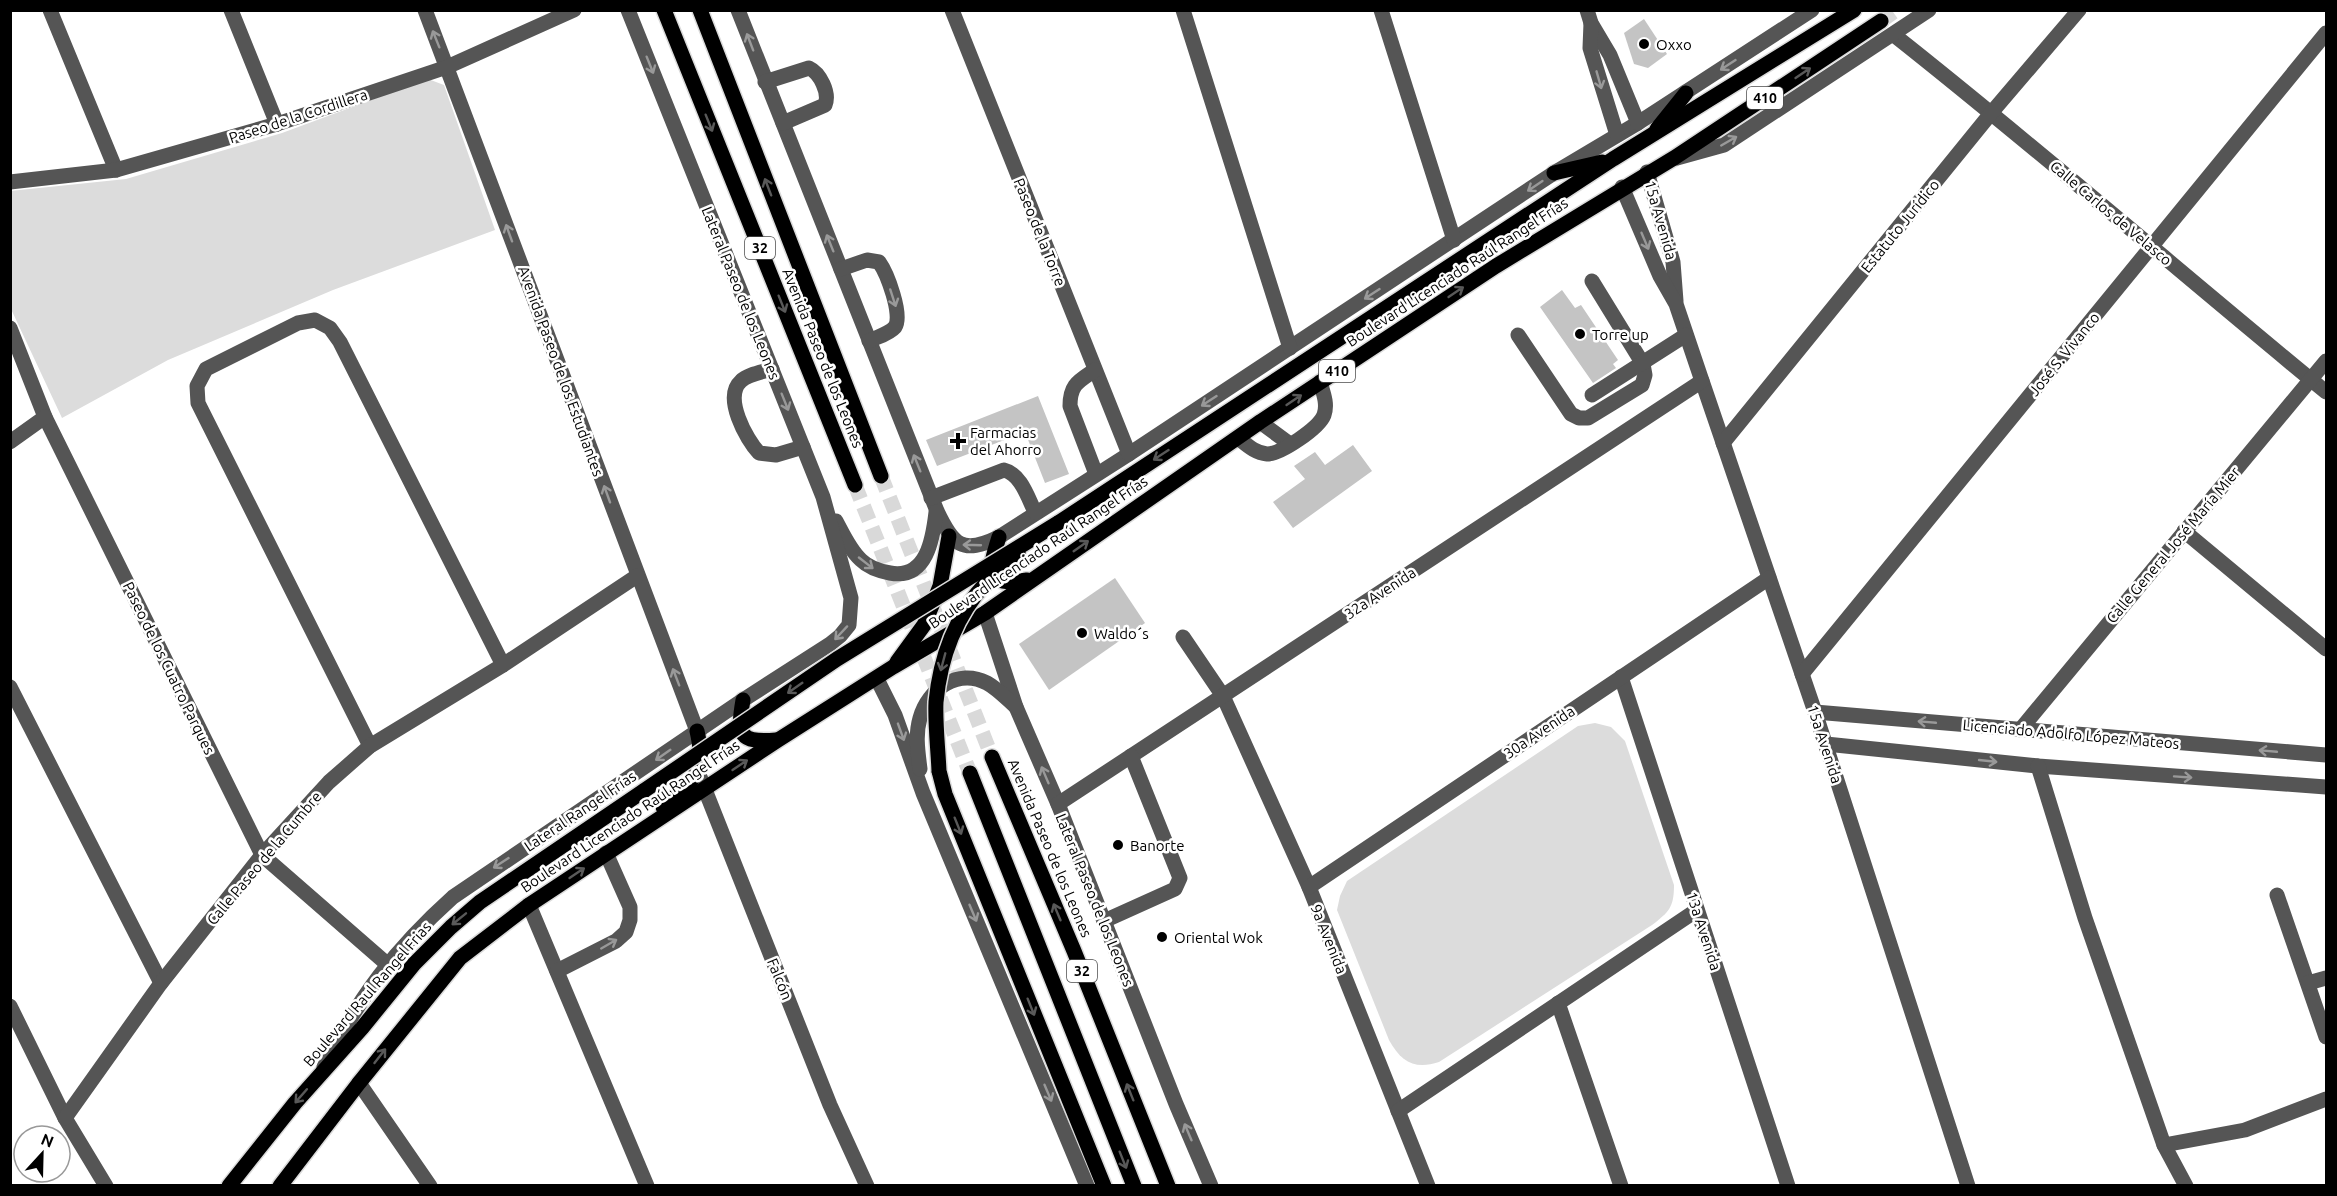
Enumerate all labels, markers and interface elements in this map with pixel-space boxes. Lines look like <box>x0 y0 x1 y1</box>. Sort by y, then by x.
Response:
one-way arrow <box>430 30 441 48</box>
one-way arrow <box>744 34 755 52</box>
place label: Oxxo <box>1656 36 1692 53</box>
marker: Oxxo <box>1637 37 1651 51</box>
one-way arrow <box>645 55 656 74</box>
one-way arrow <box>1720 60 1737 72</box>
one-way arrow <box>1794 67 1810 79</box>
one-way arrow <box>1594 70 1605 89</box>
street label: Paseo de la Cordillera <box>227 86 369 146</box>
road number: 410 <box>1747 87 1783 109</box>
one-way arrow <box>704 113 715 132</box>
one-way arrow <box>1720 134 1737 146</box>
street label: Calle Carlos de Velasco <box>2047 157 2175 269</box>
street label: Paseo de la Torre <box>1011 175 1069 289</box>
street label: Estatuto Jurídico <box>1857 176 1943 276</box>
one-way arrow <box>762 178 773 197</box>
street label: 15a Avenida <box>1642 178 1680 262</box>
one-way arrow <box>1527 180 1543 192</box>
street label: Boulevard Licenciado Raúl Rangel Frías <box>1343 194 1571 350</box>
street label: Lateral Paseo de los Leones <box>698 204 784 382</box>
one-way arrow <box>503 224 514 243</box>
one-way arrow <box>1640 232 1651 250</box>
one-way arrow <box>824 234 835 253</box>
road number: 32 <box>745 237 775 259</box>
street label: Avenida Paseo de los Estudiantes <box>515 263 607 479</box>
street label: Avenida Paseo de los Leones <box>779 266 867 450</box>
one-way arrow <box>1448 286 1464 298</box>
one-way arrow <box>889 288 900 307</box>
one-way arrow <box>1364 288 1381 300</box>
one-way arrow <box>777 294 788 313</box>
street label: José S. Vivanco <box>2025 309 2103 399</box>
place label: Torre up <box>1592 326 1649 343</box>
marker: Torre up <box>1573 327 1587 341</box>
road number: 410 <box>1319 360 1355 382</box>
one-way arrow <box>780 392 791 411</box>
one-way arrow <box>1285 394 1302 406</box>
one-way arrow <box>1201 395 1218 407</box>
place label: Farmacias del Ahorro <box>970 424 1042 458</box>
marker: Farmacias del Ahorro <box>951 434 965 448</box>
one-way arrow <box>1153 448 1170 461</box>
one-way arrow <box>911 455 922 473</box>
street label: Calle General José María Mier <box>2103 463 2244 627</box>
street label: Boulevard Licenciado Raúl Rangel Frías <box>925 472 1151 632</box>
one-way arrow <box>601 485 612 504</box>
one-way arrow <box>963 539 983 550</box>
one-way arrow <box>1073 540 1089 552</box>
one-way arrow <box>858 556 874 569</box>
street label: 32a Avenida <box>1341 564 1419 622</box>
street label: Paseo de los Cuatro Parques <box>120 579 218 757</box>
place label: Waldo´s <box>1094 625 1149 642</box>
one-way arrow <box>834 626 848 641</box>
marker: Waldo´s <box>1075 626 1089 640</box>
one-way arrow <box>937 652 949 671</box>
one-way arrow <box>670 668 681 686</box>
one-way arrow <box>787 682 804 694</box>
street label: 30a Avenida <box>1500 702 1578 762</box>
street label: 15a Avenida <box>1804 702 1846 786</box>
one-way arrow <box>1918 716 1938 727</box>
street label: Licenciado Adolfo López Mateos <box>1962 716 2180 752</box>
one-way arrow <box>896 722 907 741</box>
street label: Boulevard Licenciado Raúl Rangel Frías <box>517 736 743 896</box>
one-way arrow <box>2259 746 2279 757</box>
one-way arrow <box>655 749 672 761</box>
street label: Avenida Paseo de los Leones <box>1005 756 1095 940</box>
one-way arrow <box>1978 756 1998 767</box>
one-way arrow <box>731 759 748 771</box>
street label: Lateral Rangel Frías <box>521 767 639 855</box>
one-way arrow <box>1039 767 1050 785</box>
one-way arrow <box>2172 772 2192 783</box>
street label: Calle Paseo de la Cumbre <box>203 788 325 928</box>
street label: Lateral Paseo de los Leones <box>1052 811 1138 989</box>
one-way arrow <box>953 816 964 835</box>
place label: Banorte <box>1130 837 1184 854</box>
marker: Banorte <box>1111 838 1125 852</box>
one-way arrow <box>493 858 510 870</box>
one-way arrow <box>569 866 586 879</box>
street label: 13a Avenida <box>1683 889 1725 973</box>
street label: 9a Avenida <box>1307 902 1351 976</box>
one-way arrow <box>968 903 979 922</box>
one-way arrow <box>1051 903 1062 921</box>
one-way arrow <box>452 913 468 926</box>
street label: Boulevard Raul Rangel Frias <box>300 918 434 1070</box>
place label: Oriental Wok <box>1174 929 1263 946</box>
marker: Oriental Wok <box>1155 930 1169 944</box>
one-way arrow <box>600 938 617 950</box>
street label: Falcón <box>764 956 796 1002</box>
road number: 32 <box>1067 960 1097 982</box>
one-way arrow <box>1026 997 1037 1015</box>
one-way arrow <box>374 1048 387 1064</box>
one-way arrow <box>1043 1083 1055 1101</box>
one-way arrow <box>1124 1083 1135 1102</box>
one-way arrow <box>295 1088 308 1104</box>
one-way arrow <box>1182 1123 1193 1141</box>
north arrow <box>12 1124 72 1184</box>
text: N <box>39 1130 57 1151</box>
one-way arrow <box>1119 1150 1130 1168</box>

